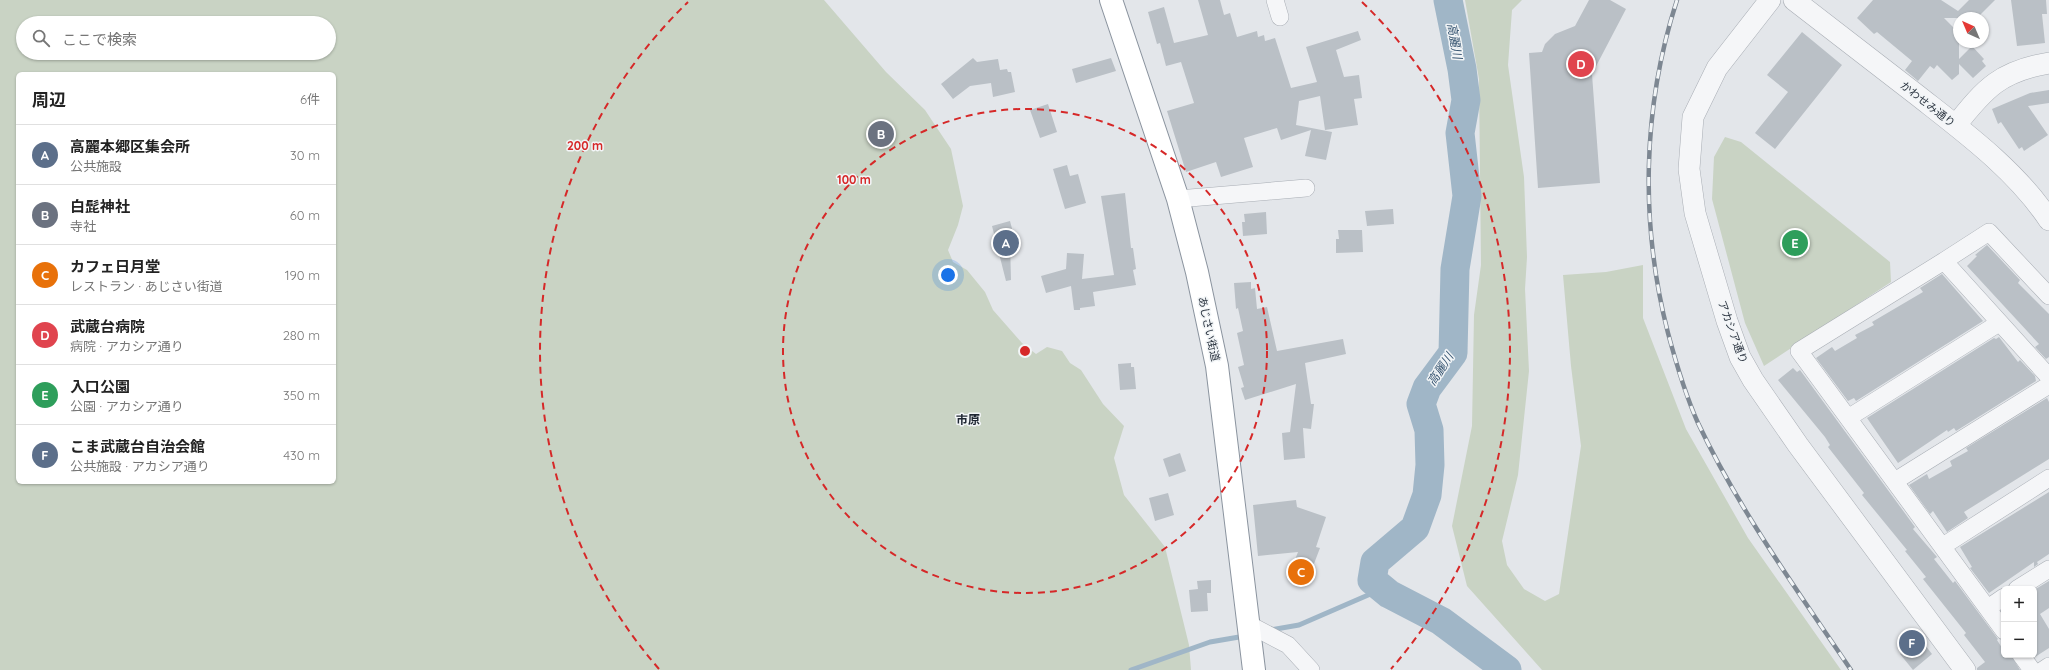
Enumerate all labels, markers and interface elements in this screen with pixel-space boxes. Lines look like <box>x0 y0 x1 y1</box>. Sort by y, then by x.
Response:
north arrow <box>1953 12 1989 48</box>
search box <box>16 16 336 60</box>
water label: 高麗川 <box>1444 22 1466 62</box>
icon: search <box>30 27 52 49</box>
text: ここで検索 <box>62 30 137 49</box>
pin: D <box>1568 49 1594 79</box>
street label: かわせみ通り <box>1898 78 1958 130</box>
text: 周辺 <box>32 89 66 110</box>
text: 6件 <box>300 91 320 107</box>
pin: B <box>868 119 894 149</box>
text: 高麗本郷区集会所 <box>70 137 190 156</box>
text: 200 m <box>567 138 603 153</box>
text: A <box>41 147 49 163</box>
text: 30 m <box>290 147 320 163</box>
text: 公共施設 <box>70 158 122 174</box>
text: 100 m <box>837 172 871 187</box>
text: 白髭神社 <box>70 197 130 216</box>
text: B <box>41 207 49 223</box>
text: 60 m <box>290 207 320 223</box>
text: 寺社 <box>70 218 96 234</box>
pin: A <box>993 228 1019 258</box>
pin: E <box>1782 228 1808 258</box>
text: カフェ日月堂 <box>70 257 160 276</box>
your location <box>938 265 958 285</box>
text: C <box>41 267 49 283</box>
text: 190 m <box>285 267 320 283</box>
text: レストラン · あじさい街道 <box>70 278 223 294</box>
street label: あじさい街道 <box>1195 295 1223 363</box>
street label: アカシア通り <box>1715 299 1751 365</box>
text: 武蔵台病院 <box>70 317 145 336</box>
text: D <box>40 327 50 343</box>
text: 280 m <box>283 327 320 343</box>
text: 病院 · アカシア通り <box>70 338 184 354</box>
centre of rings <box>1018 344 1032 358</box>
water label: 高麗川 <box>1424 348 1457 388</box>
text: 入口公園 <box>70 377 130 396</box>
text: E <box>41 387 49 403</box>
text: 350 m <box>283 387 320 403</box>
text: 公園 · アカシア通り <box>70 398 184 414</box>
district label: 市原 <box>956 412 980 427</box>
text: こま武蔵台自治会館 <box>70 437 205 456</box>
text: F <box>41 447 49 463</box>
text: 430 m <box>283 447 320 463</box>
text: 公共施設 · アカシア通り <box>70 458 210 474</box>
pin: C <box>1288 557 1314 587</box>
map controls <box>2001 586 2037 658</box>
button: + <box>2001 586 2037 622</box>
button: − <box>2001 622 2037 658</box>
pin: F <box>1899 628 1925 658</box>

